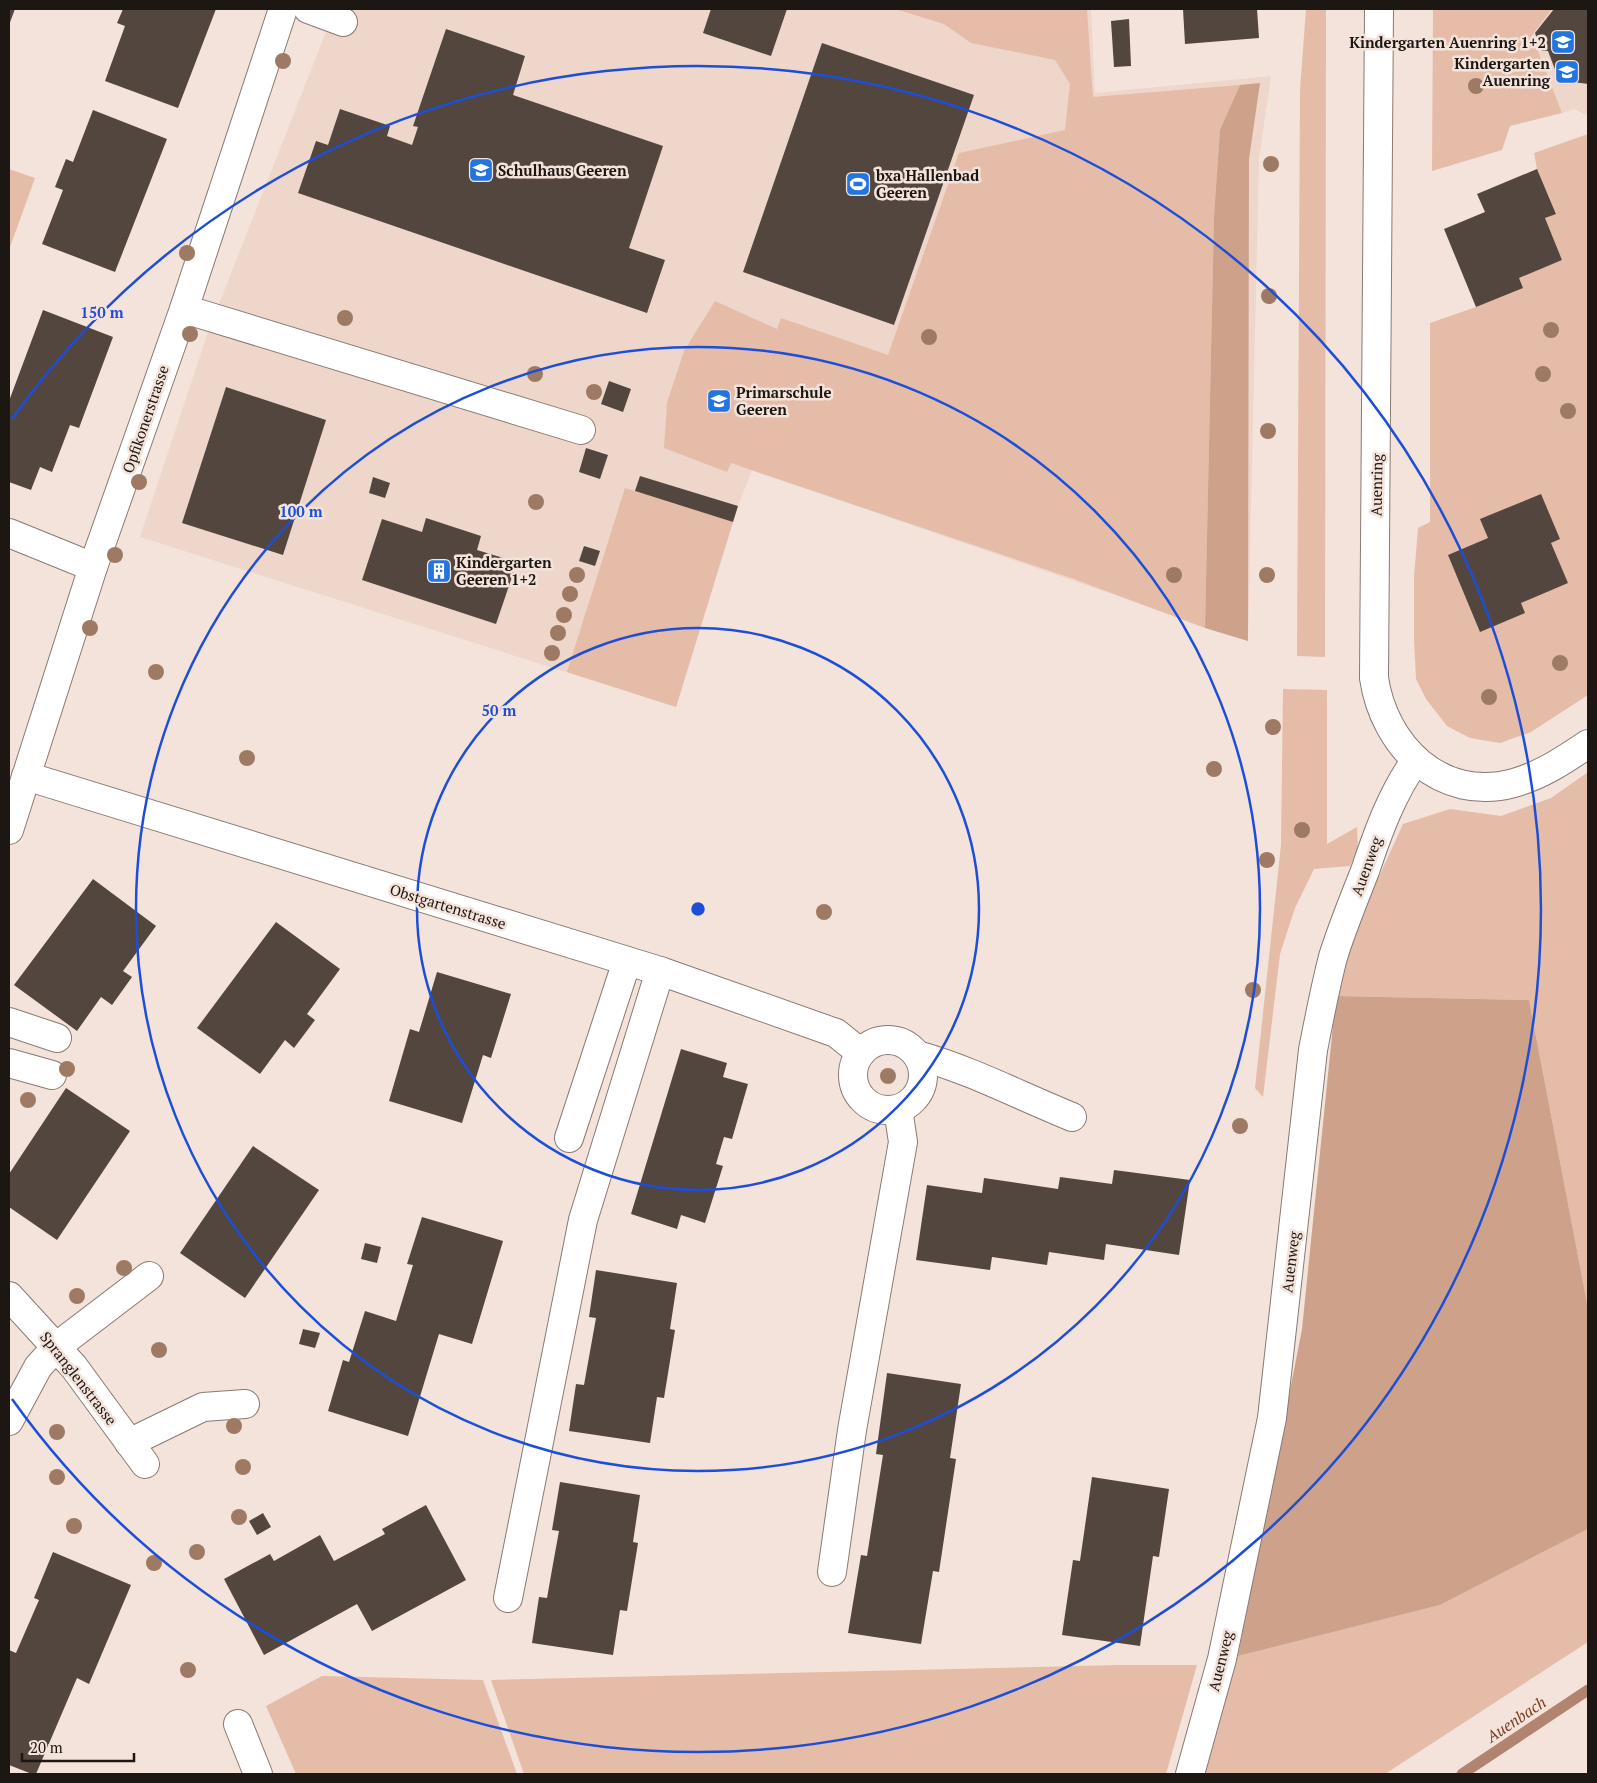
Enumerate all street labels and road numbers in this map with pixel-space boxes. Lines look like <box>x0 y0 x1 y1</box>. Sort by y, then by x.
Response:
street label: Opfikonerstrasse <box>117 363 173 475</box>
street label: Auenring <box>1365 453 1387 516</box>
street label: Auenweg <box>1346 833 1386 898</box>
street label: Obstgartenstrasse <box>387 879 509 933</box>
street label: Auenweg <box>1276 1229 1304 1294</box>
street label: Spranglenstrasse <box>36 1327 122 1429</box>
street label: Auenweg <box>1203 1628 1237 1693</box>

